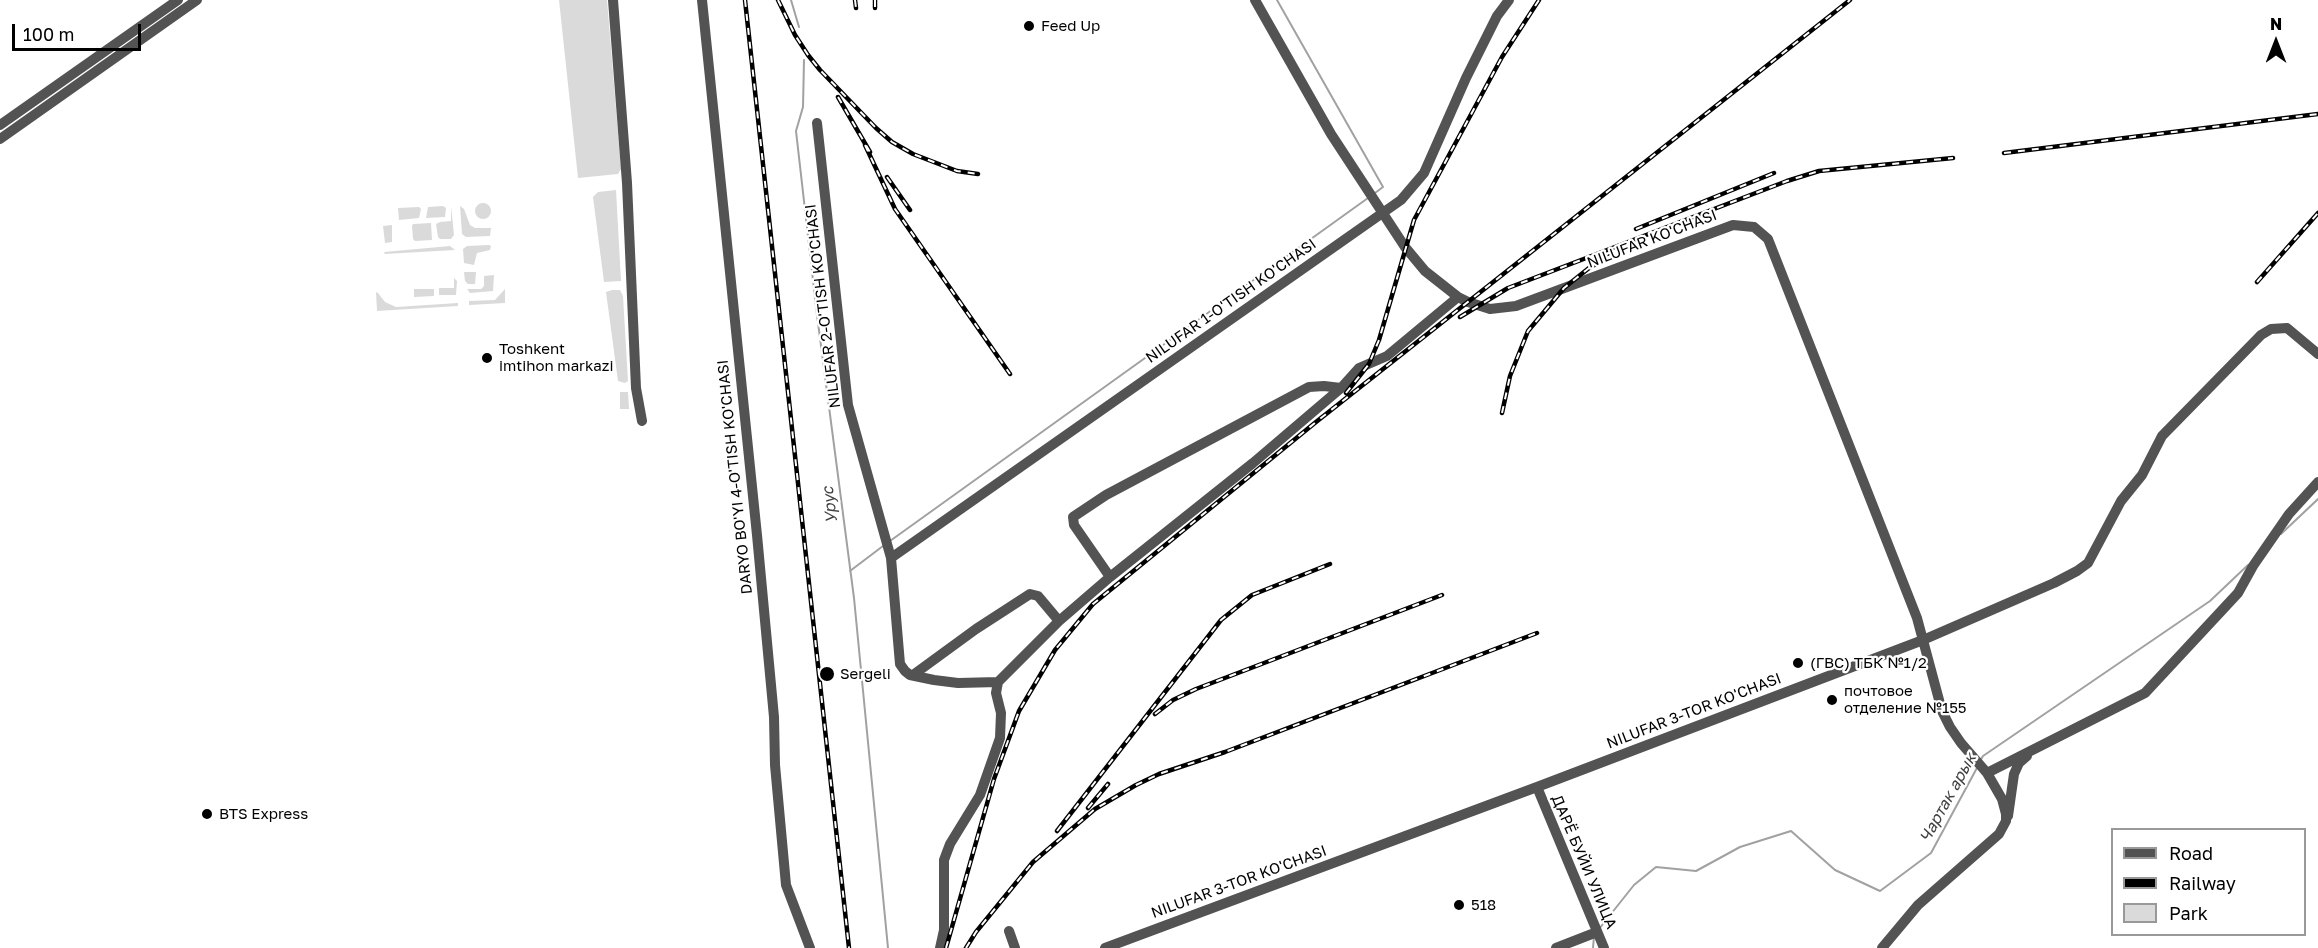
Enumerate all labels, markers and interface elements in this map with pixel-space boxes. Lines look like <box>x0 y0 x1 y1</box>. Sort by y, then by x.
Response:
scale bar <box>15 12 144 50</box>
north arrow <box>2246 12 2306 72</box>
text: N <box>2270 14 2282 34</box>
place label: Feed Up <box>1041 17 1100 35</box>
marker: Feed Up <box>1022 19 1036 33</box>
text: 100 m <box>23 23 74 45</box>
street label: NILUFAR 2-O'TISH KO'CHASI <box>802 203 844 409</box>
street label: NILUFAR KO'CHASI <box>1585 206 1719 272</box>
street label: NILUFAR 1-O'TISH KO'CHASI <box>1142 235 1320 367</box>
place label: Toshkent imtihon markazi <box>499 340 613 375</box>
marker: Toshkent imtihon markazi <box>480 351 494 365</box>
street label: DARYO BO'YI 4-O'TISH KO'CHASI <box>714 359 756 595</box>
water label: Урус <box>818 485 842 525</box>
place label: (ГВС) ТБК №1/2 <box>1810 654 1927 672</box>
marker: (ГВС) ТБК №1/2 <box>1791 656 1805 670</box>
marker: Sergeli <box>818 665 836 683</box>
place label: Sergeli <box>840 665 891 683</box>
street label: NILUFAR 3-TOR KO'CHASI <box>1604 669 1784 753</box>
place label: почтовое отделение №155 <box>1844 682 1967 717</box>
marker: почтовое отделение №155 <box>1825 693 1839 707</box>
water label: Чартак арык <box>1916 750 1980 846</box>
street label: ДАРЁ БУЙИ УЛИЦА <box>1548 792 1620 932</box>
place label: BTS Express <box>219 805 308 823</box>
marker: BTS Express <box>200 807 214 821</box>
legend <box>2111 828 2306 936</box>
street label: NILUFAR 3-TOR KO'CHASI <box>1149 842 1329 922</box>
text: Road <box>2169 842 2213 864</box>
text: Railway <box>2169 872 2236 894</box>
place label: 518 <box>1471 896 1496 914</box>
marker: 518 <box>1452 898 1466 912</box>
text: Park <box>2169 902 2208 924</box>

